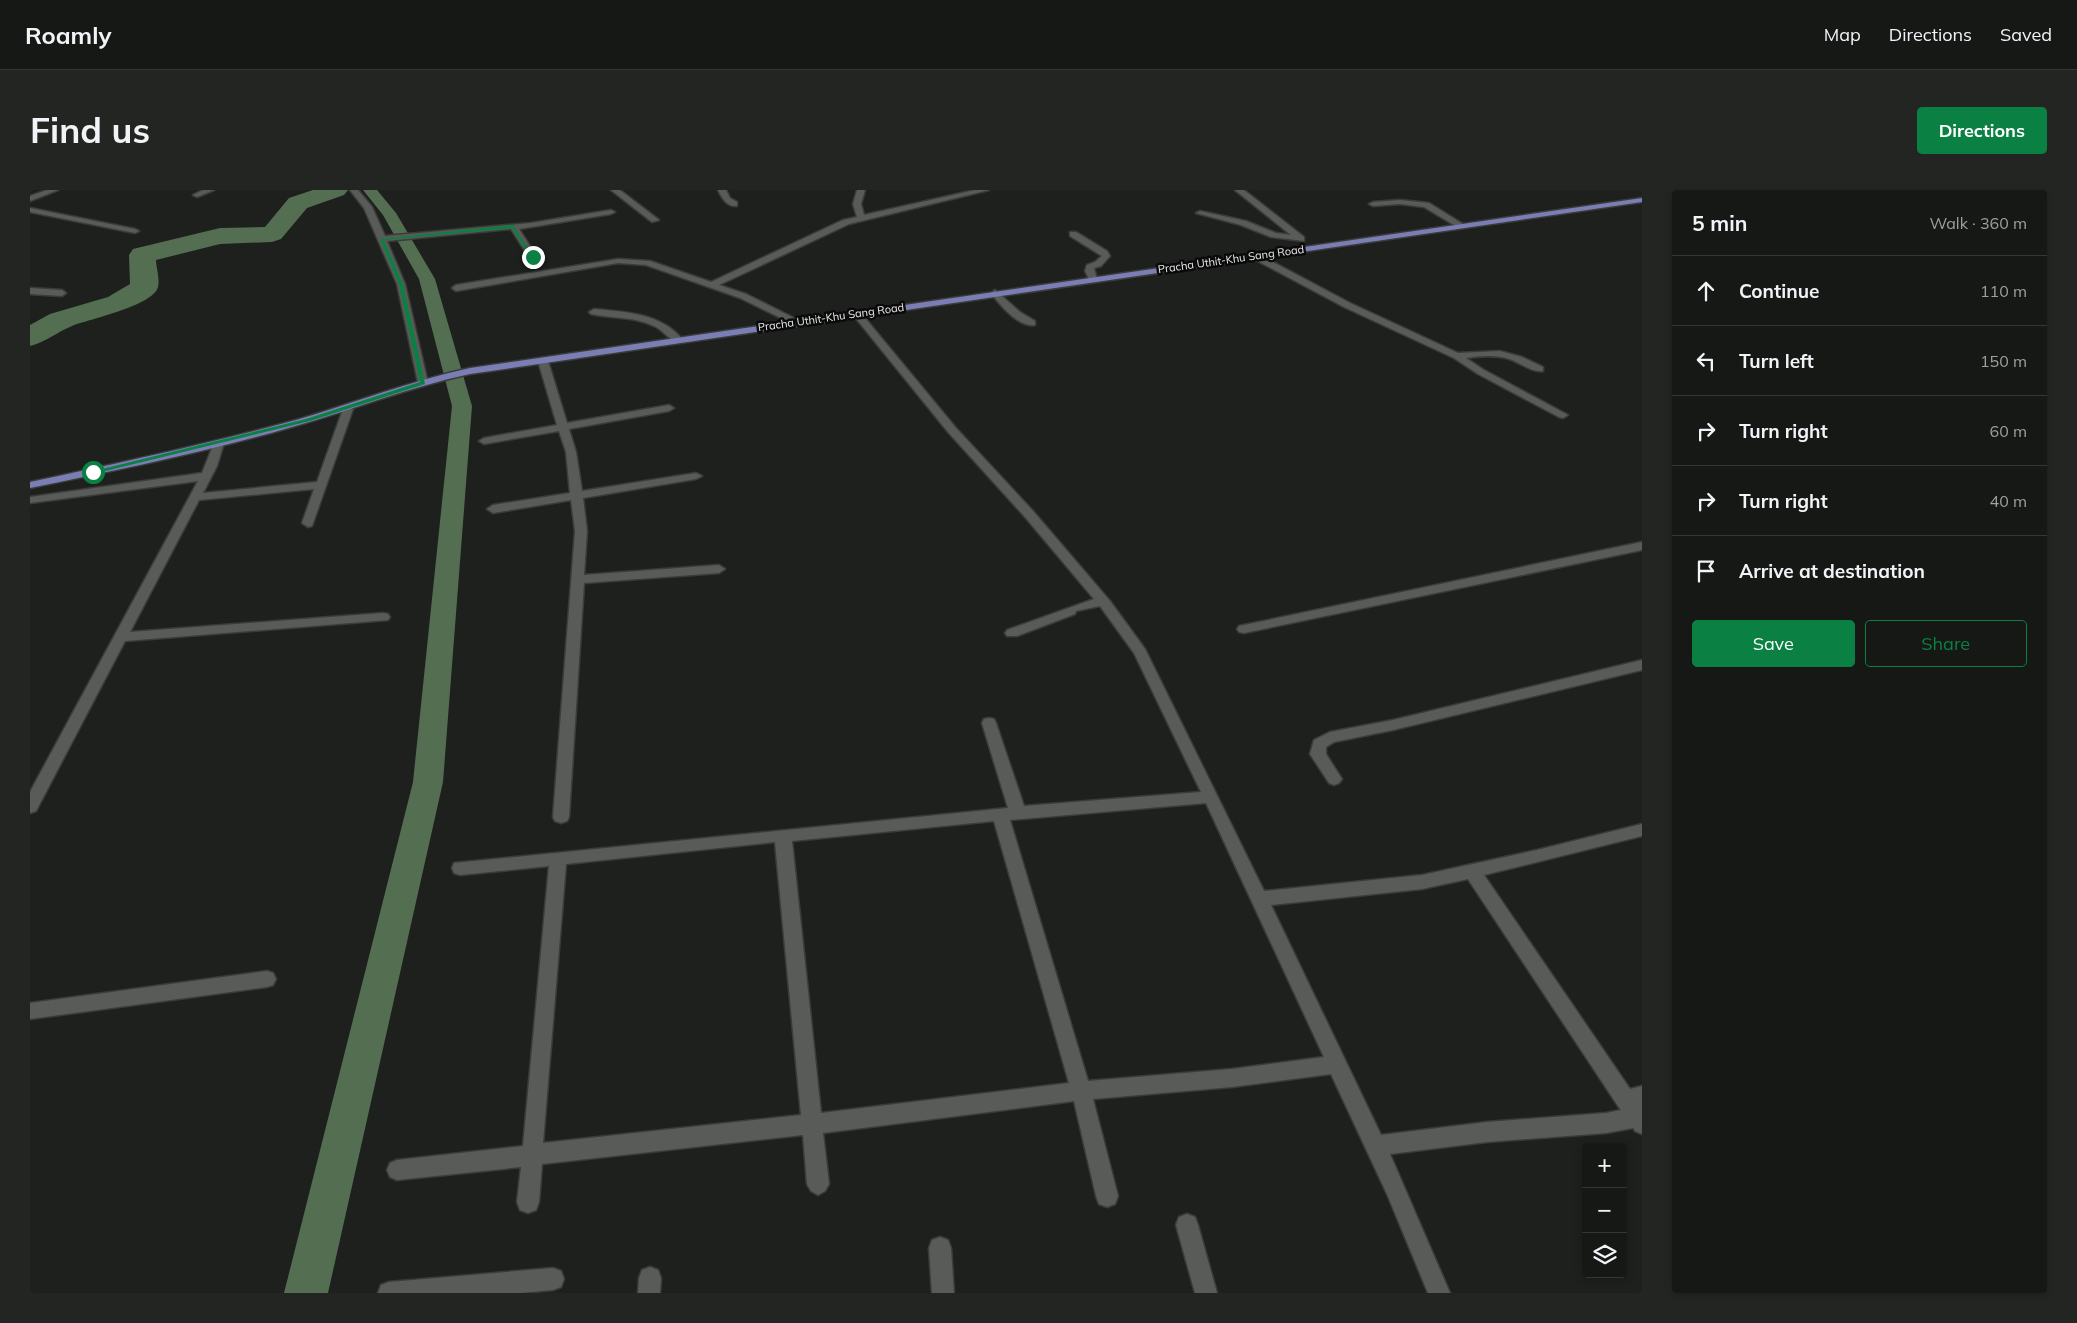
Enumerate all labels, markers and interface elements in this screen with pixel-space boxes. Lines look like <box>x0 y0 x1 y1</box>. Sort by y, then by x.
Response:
text: Roamly <box>25 20 112 50</box>
text: Map <box>1824 23 1861 46</box>
text: Directions <box>1889 23 1972 46</box>
text: Saved <box>2000 23 2052 46</box>
button: Directions <box>1917 107 2047 154</box>
text: Find us <box>30 108 150 152</box>
text: 5 min <box>1692 210 1747 236</box>
text: Walk · 360 m <box>1929 213 2027 233</box>
street label: Pracha Uthit-Khu Sang Road <box>1157 242 1305 276</box>
route end <box>522 246 545 269</box>
icon: ahead <box>1692 277 1720 305</box>
text: Continue <box>1739 279 1819 303</box>
text: 110 m <box>1980 281 2027 301</box>
street label: Pracha Uthit-Khu Sang Road <box>757 300 905 334</box>
icon: left <box>1692 347 1720 375</box>
text: Turn left <box>1739 349 1814 373</box>
text: 150 m <box>1980 351 2027 371</box>
icon: right <box>1692 417 1720 445</box>
text: Turn right <box>1739 419 1828 443</box>
text: 60 m <box>1990 421 2027 441</box>
route start <box>82 461 105 484</box>
icon: right <box>1692 487 1720 515</box>
text: Turn right <box>1739 489 1828 513</box>
text: 40 m <box>1990 491 2027 511</box>
icon: arrive <box>1692 557 1720 585</box>
text: Arrive at destination <box>1739 559 1925 583</box>
button: Save <box>1692 620 1855 667</box>
button: Share <box>1865 620 2027 667</box>
map controls <box>1582 1143 1627 1278</box>
button: + <box>1582 1143 1627 1188</box>
button: − <box>1582 1188 1627 1233</box>
button: layers <box>1582 1233 1627 1278</box>

